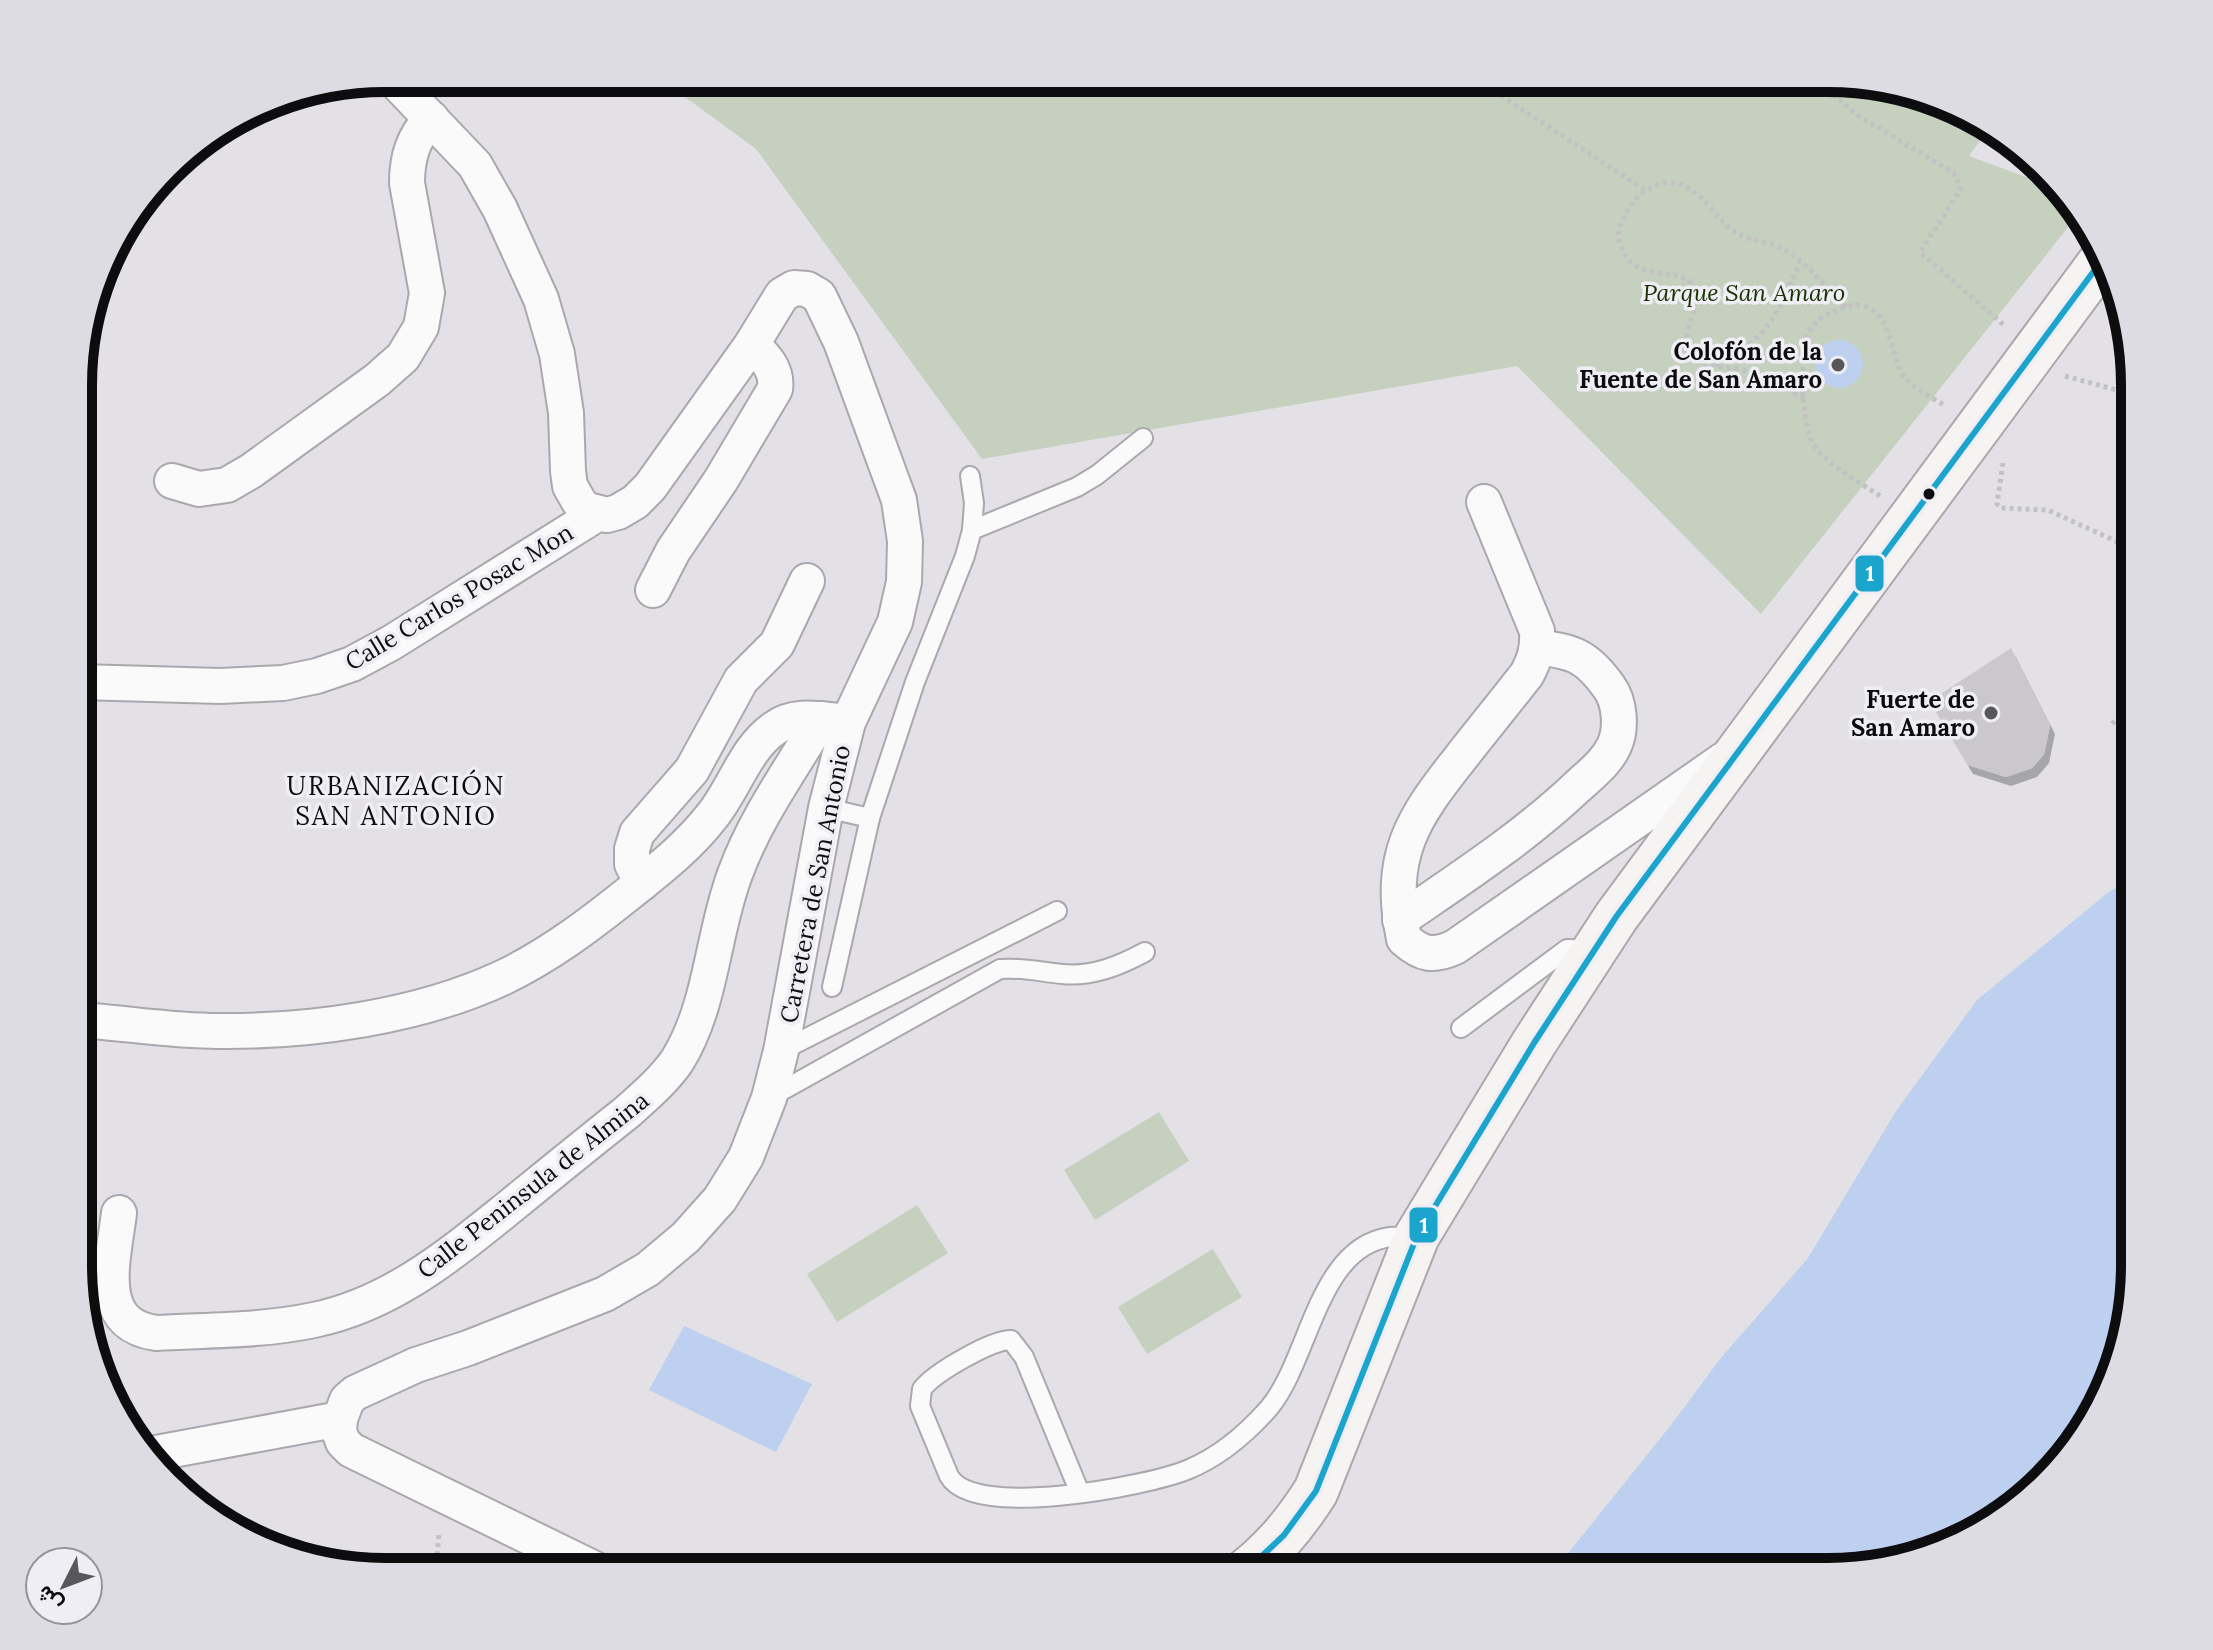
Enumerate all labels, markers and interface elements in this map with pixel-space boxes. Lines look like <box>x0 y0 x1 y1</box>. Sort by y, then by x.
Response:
park label: Parque San Amaro <box>1643 277 1845 308</box>
place label: Colofón de la Fuente de San Amaro <box>1579 336 1822 395</box>
marker: Colofón de la Fuente de San Amaro <box>1829 356 1847 374</box>
unlabelled marker <box>1921 486 1937 502</box>
street label: Calle Carlos Posac Mon <box>339 517 579 677</box>
line badge: 1 <box>1854 554 1885 593</box>
text: 1 <box>1866 559 1875 587</box>
place label: Fuerte de San Amaro <box>1851 684 1975 743</box>
marker: Fuerte de San Amaro <box>1982 704 2000 722</box>
street label: Carretera de San Antonio <box>773 742 857 1026</box>
district label: URBANIZACIÓN SAN ANTONIO <box>287 769 505 832</box>
street label: Calle Peninsula de Almina <box>411 1085 655 1285</box>
line badge: 1 <box>1408 1206 1439 1244</box>
text: 1 <box>1420 1211 1429 1239</box>
north arrow <box>24 1546 104 1626</box>
text: ش <box>30 1580 68 1619</box>

